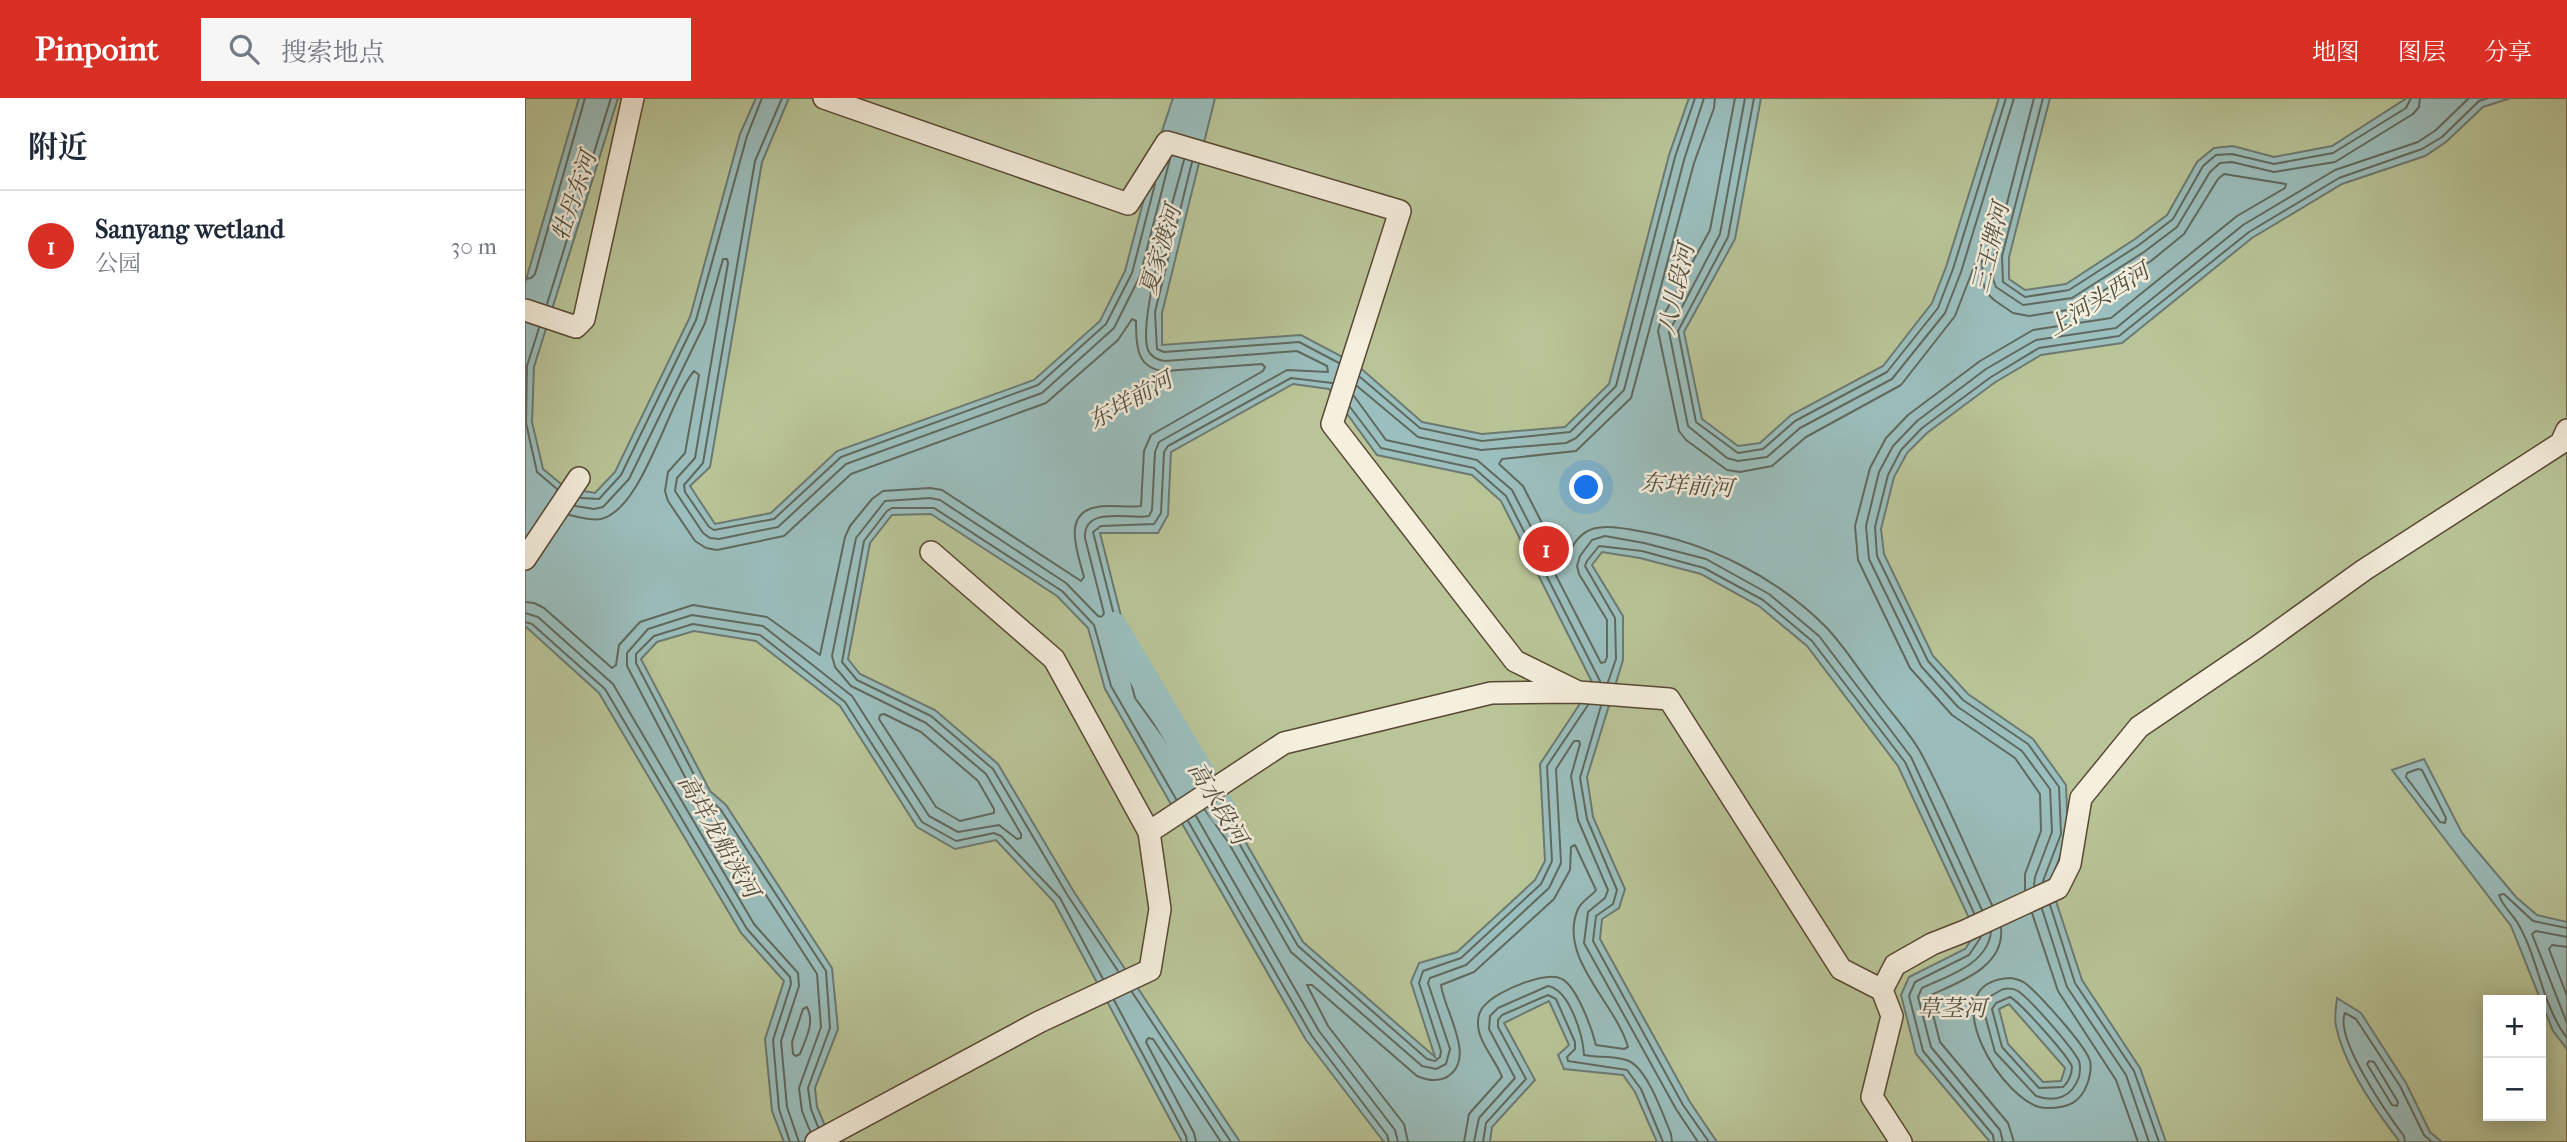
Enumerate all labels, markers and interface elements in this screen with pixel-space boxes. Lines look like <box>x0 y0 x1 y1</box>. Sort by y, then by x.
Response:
search box <box>201 18 691 81</box>
text: Pinpoint <box>35 30 159 69</box>
icon: search <box>225 30 263 68</box>
text: 搜索地点 <box>281 37 385 68</box>
text: 地图 <box>2312 38 2360 66</box>
text: 图层 <box>2398 38 2446 66</box>
text: 分享 <box>2484 38 2532 66</box>
text: 附近 <box>28 130 88 165</box>
water label: 牡丹东河 <box>547 144 604 244</box>
water label: 三王牌河 <box>1966 196 2016 296</box>
water label: 夏家渡河 <box>1134 198 1188 298</box>
text: Sanyang wetland <box>95 214 284 245</box>
text: 1 <box>47 233 55 260</box>
text: 30 m <box>451 233 497 260</box>
water label: 八儿段河 <box>1653 237 1701 337</box>
text: 公园 <box>95 250 141 277</box>
water label: 上河头西河 <box>2042 255 2158 341</box>
water label: 东垟前河 <box>1083 364 1181 435</box>
water label: 东垟前河 <box>1640 469 1738 502</box>
your location <box>1569 470 1603 504</box>
pin: 1 <box>1523 523 1569 575</box>
water label: 高水段河 <box>1182 757 1255 853</box>
water label: 高垟龙船浃河 <box>672 770 767 906</box>
water label: 草茎河 <box>1918 995 1991 1022</box>
map controls <box>2483 995 2546 1121</box>
button: + <box>2483 995 2546 1058</box>
button: − <box>2483 1058 2546 1121</box>

